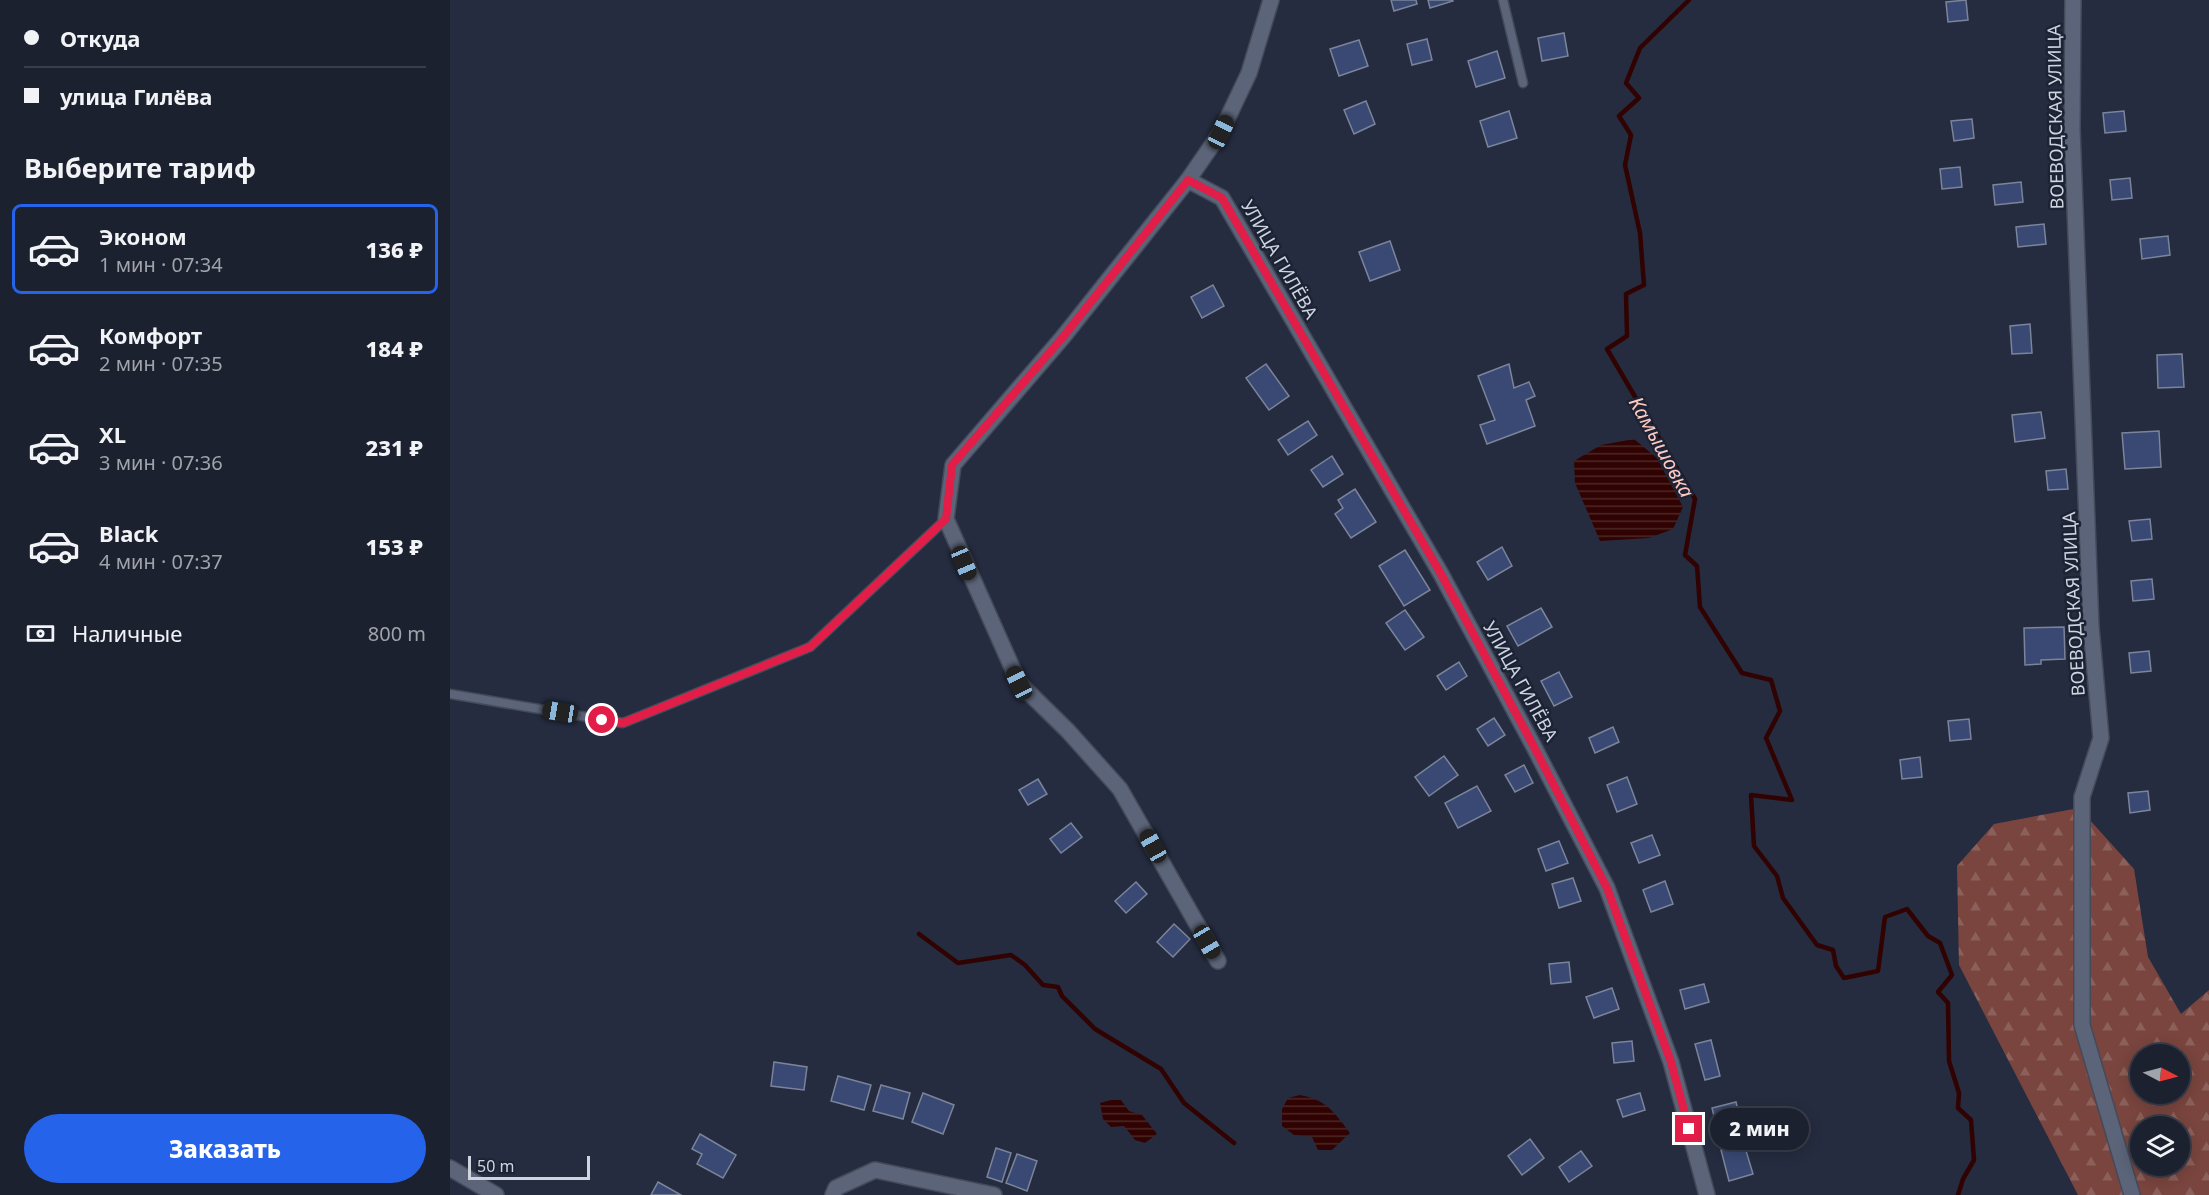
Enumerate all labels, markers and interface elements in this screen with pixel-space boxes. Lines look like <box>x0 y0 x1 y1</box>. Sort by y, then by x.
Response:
text: Откуда <box>60 23 140 53</box>
street label: ВОЕВОДСКАЯ УЛИЦА <box>2041 24 2069 210</box>
text: улица Гилёва <box>60 81 212 111</box>
car <box>1205 112 1237 152</box>
text: Выберите тариф <box>24 149 256 186</box>
street label: УЛИЦА ГИЛЁВА <box>1236 195 1324 323</box>
text: Эконом <box>99 221 187 251</box>
icon: car <box>27 222 81 276</box>
text: 136 ₽ <box>366 234 423 264</box>
text: 1 мин · 07:34 <box>99 251 223 278</box>
text: Комфорт <box>99 320 202 350</box>
icon: car <box>27 321 81 375</box>
text: 184 ₽ <box>366 333 423 363</box>
text: 2 мин · 07:35 <box>99 350 223 377</box>
water label: Камышовка <box>1623 392 1701 502</box>
text: XL <box>99 419 126 449</box>
icon: car <box>27 420 81 474</box>
text: 231 ₽ <box>366 432 423 462</box>
text: 3 мин · 07:36 <box>99 449 223 476</box>
street label: ВОЕВОДСКАЯ УЛИЦА <box>2056 511 2090 697</box>
text: Black <box>99 518 158 548</box>
icon: car <box>27 519 81 573</box>
text: 153 ₽ <box>366 531 423 561</box>
car <box>949 543 979 583</box>
text: 4 мин · 07:37 <box>99 548 223 575</box>
icon: cash <box>24 617 57 650</box>
street label: УЛИЦА ГИЛЁВА <box>1478 617 1564 746</box>
text: Наличные <box>72 618 182 648</box>
text: 800 m <box>368 620 426 647</box>
car <box>1003 663 1035 703</box>
car <box>541 700 579 724</box>
route start <box>588 706 615 733</box>
car <box>1136 826 1170 866</box>
car <box>1190 922 1224 962</box>
north arrow <box>2130 1044 2190 1104</box>
map controls <box>2130 1044 2190 1176</box>
callout: 2 мин <box>1710 1108 1809 1150</box>
button: Заказать <box>24 1114 426 1183</box>
route end <box>1675 1115 1702 1142</box>
text: 2 мин <box>1729 1115 1790 1142</box>
button: layers <box>2130 1116 2190 1176</box>
scale bar <box>468 1153 590 1180</box>
text: 50 m <box>477 1155 514 1177</box>

